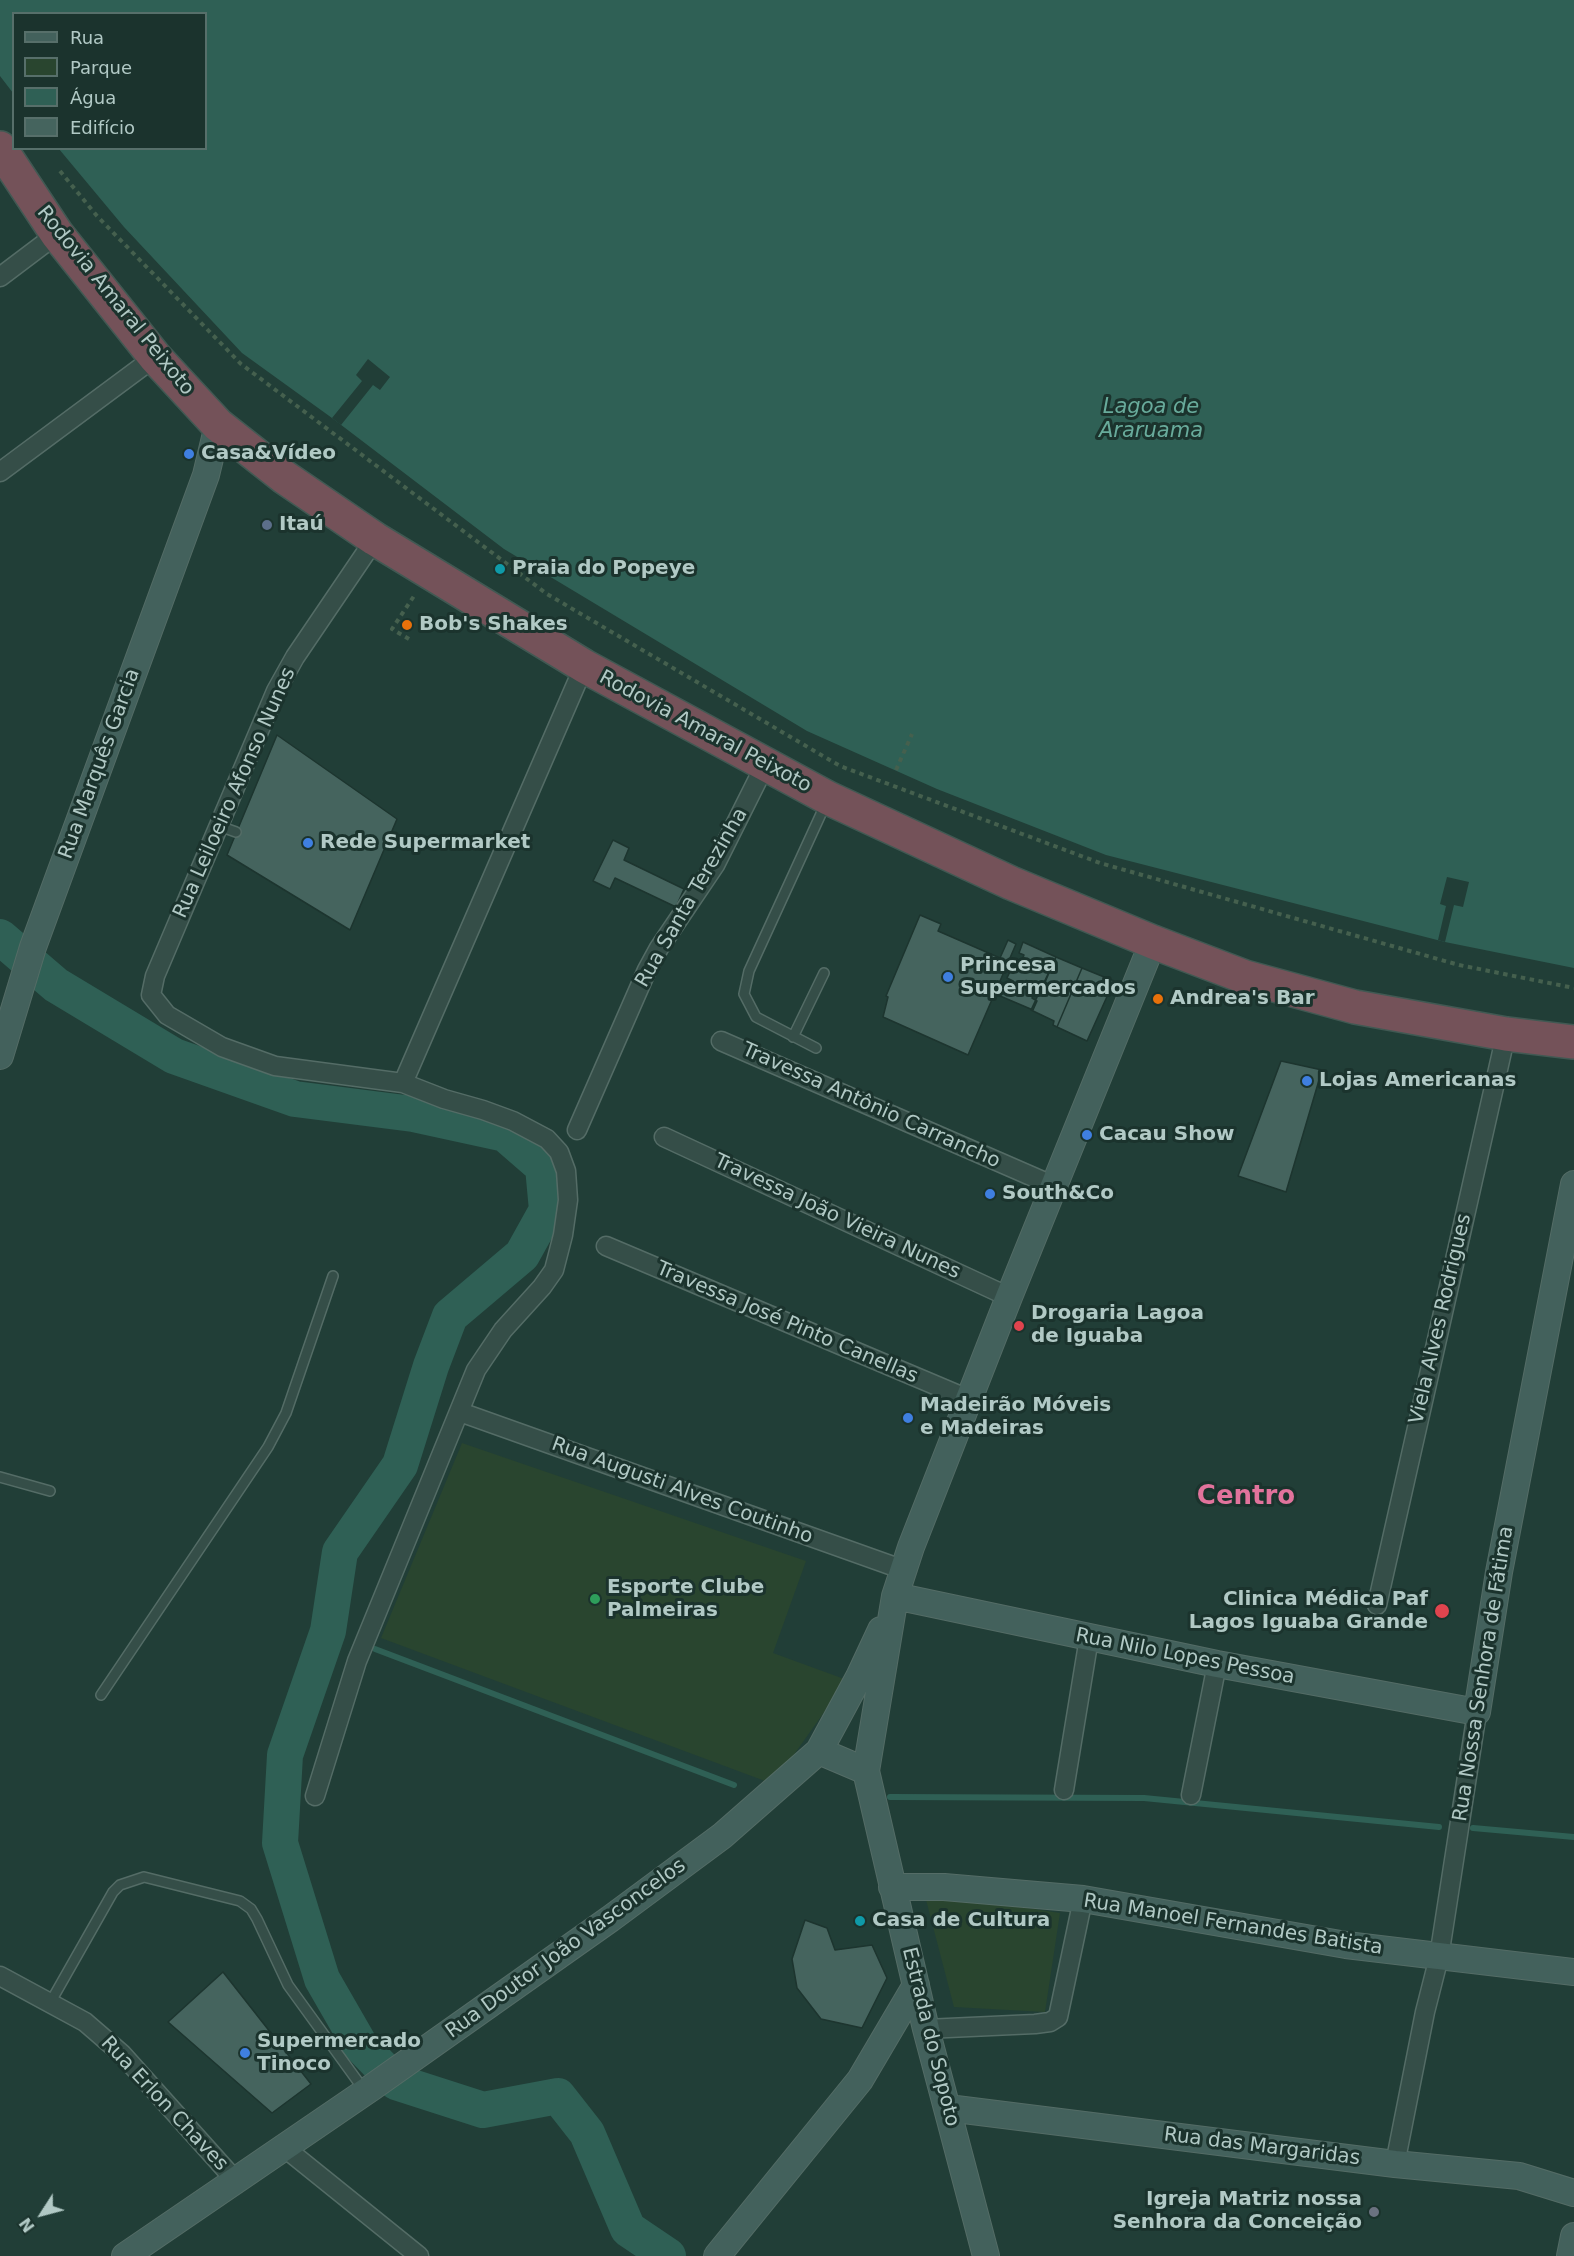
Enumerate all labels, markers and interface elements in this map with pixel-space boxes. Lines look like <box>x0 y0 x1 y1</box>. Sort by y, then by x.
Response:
legend <box>12 12 207 150</box>
text: Rua <box>70 27 104 48</box>
text: Parque <box>70 57 132 78</box>
text: Água <box>70 87 116 108</box>
text: Edifício <box>70 117 135 138</box>
street label: Rodovia Amaral Peixoto <box>31 201 199 401</box>
water label: Lagoa de Araruama <box>1099 395 1203 445</box>
place label: Casa&Vídeo <box>201 442 336 466</box>
marker: Casa&Vídeo <box>182 447 196 461</box>
place label: Itaú <box>279 513 324 537</box>
marker: Itaú <box>260 518 274 532</box>
place label: Praia do Popeye <box>512 557 695 581</box>
marker: Praia do Popeye <box>493 562 507 576</box>
place label: Bob's Shakes <box>419 613 568 637</box>
marker: Bob's Shakes <box>400 618 414 632</box>
street label: Rua Leiloeiro Afonso Nunes <box>169 664 301 922</box>
street label: Rua Marquês Garcia <box>54 666 146 862</box>
street label: Rodovia Amaral Peixoto <box>595 666 815 798</box>
street label: Rua Santa Terezinha <box>631 804 753 992</box>
place label: Rede Supermarket <box>320 831 530 855</box>
marker: Rede Supermarket <box>301 836 315 850</box>
place label: Princesa Supermercados <box>960 954 1136 1001</box>
marker: Princesa Supermercados <box>941 970 955 984</box>
place label: Andrea's Bar <box>1170 987 1315 1011</box>
marker: Andrea's Bar <box>1151 992 1165 1006</box>
street label: Travessa Antônio Carrancho <box>738 1038 1004 1174</box>
place label: Lojas Americanas <box>1319 1069 1516 1093</box>
marker: Lojas Americanas <box>1300 1074 1314 1088</box>
place label: Cacau Show <box>1099 1123 1235 1147</box>
marker: Cacau Show <box>1080 1128 1094 1142</box>
street label: Travessa João Vieira Nunes <box>710 1149 964 1285</box>
place label: South&Co <box>1002 1182 1114 1206</box>
marker: South&Co <box>983 1187 997 1201</box>
street label: Viela Alves Rodrigues <box>1405 1211 1477 1427</box>
street label: Travessa José Pinto Canellas <box>653 1257 921 1389</box>
place label: Drogaria Lagoa de Iguaba <box>1031 1302 1204 1349</box>
marker: Drogaria Lagoa de Iguaba <box>1012 1319 1026 1333</box>
place label: Madeirão Móveis e Madeiras <box>920 1394 1111 1441</box>
marker: Madeirão Móveis e Madeiras <box>901 1411 915 1425</box>
street label: Rua Augusti Alves Coutinho <box>548 1432 816 1550</box>
district label: Centro <box>1197 1481 1295 1513</box>
street label: Rua Nossa Senhora de Fátima <box>1449 1525 1519 1823</box>
place label: Esporte Clube Palmeiras <box>607 1576 764 1623</box>
place label: Clinica Médica Paf Lagos Iguaba Grande <box>1189 1588 1428 1635</box>
marker: Esporte Clube Palmeiras <box>588 1592 602 1606</box>
marker: Clinica Médica Paf Lagos Iguaba Grande <box>1433 1602 1451 1620</box>
street label: Rua Nilo Lopes Pessoa <box>1073 1624 1297 1690</box>
street label: Rua Doutor João Vasconcelos <box>441 1854 691 2044</box>
street label: Rua Manoel Fernandes Batista <box>1082 1889 1384 1961</box>
place label: Casa de Cultura <box>872 1909 1050 1933</box>
marker: Casa de Cultura <box>853 1914 867 1928</box>
street label: Estrada do Sopoto <box>896 1945 964 2129</box>
place label: Supermercado Tinoco <box>257 2030 421 2077</box>
street label: Rua Erlon Chaves <box>95 2032 233 2176</box>
marker: Supermercado Tinoco <box>238 2046 252 2060</box>
street label: Rua das Margaridas <box>1163 2123 1361 2171</box>
north arrow <box>12 2184 72 2244</box>
place label: Igreja Matriz nossa Senhora da Conceição <box>1113 2188 1362 2235</box>
marker: Igreja Matriz nossa Senhora da Conceição <box>1367 2205 1381 2219</box>
text: N <box>15 2214 39 2236</box>

